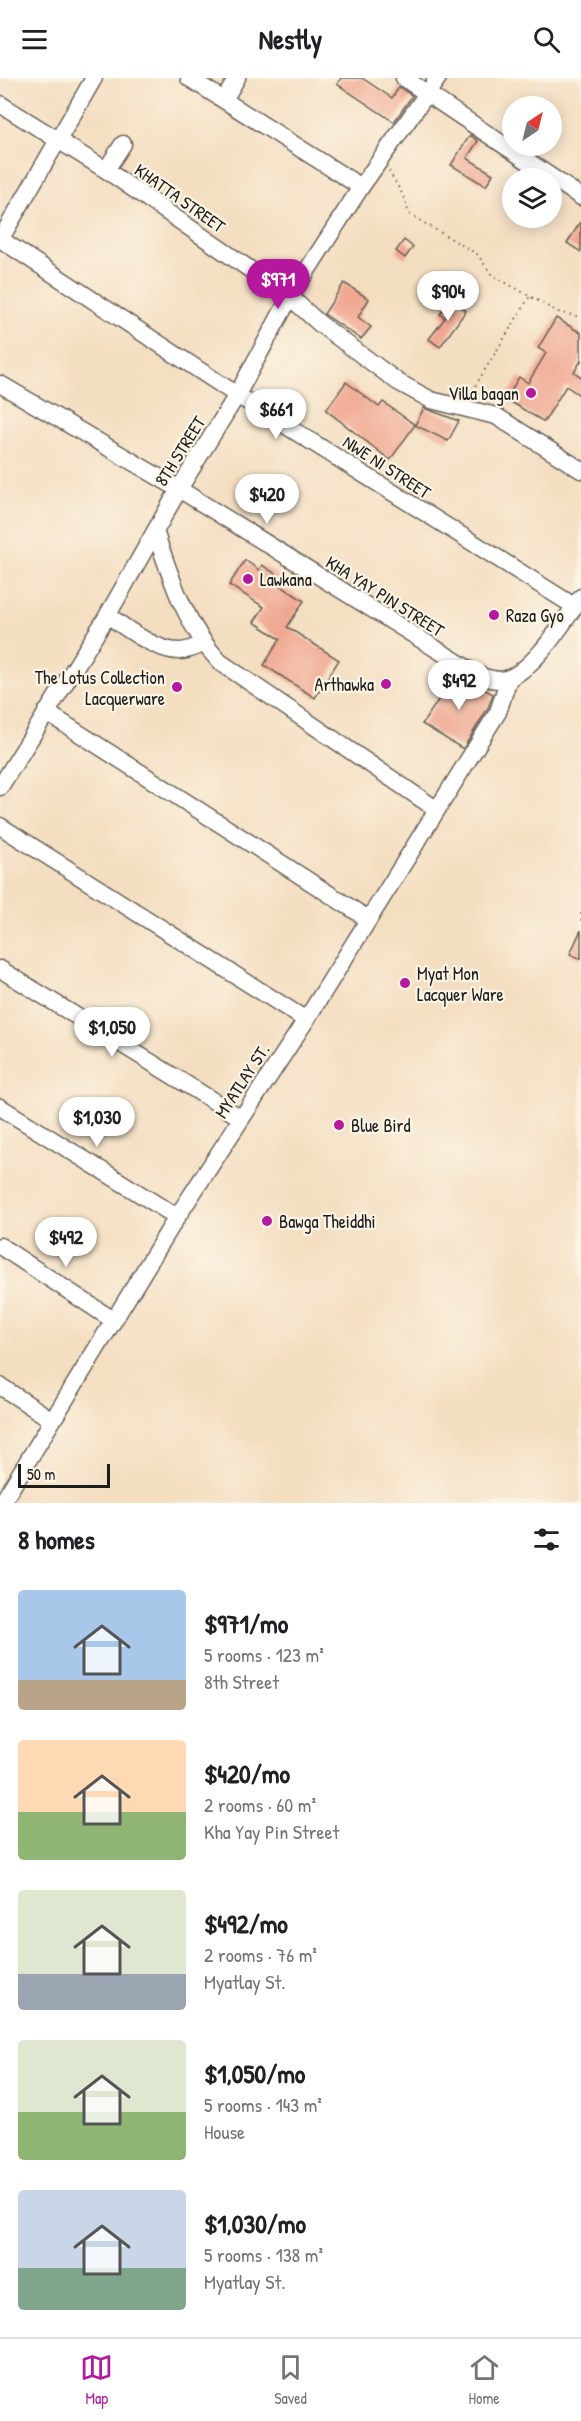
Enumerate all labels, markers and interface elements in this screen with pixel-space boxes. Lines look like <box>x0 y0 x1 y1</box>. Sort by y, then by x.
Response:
text: Nestly <box>259 21 322 57</box>
icon: menu <box>18 23 51 56</box>
icon: search <box>530 23 563 56</box>
north arrow <box>502 96 562 156</box>
map controls <box>502 96 562 228</box>
street label: KHATTA STREET <box>130 157 231 239</box>
button: layers <box>502 168 562 228</box>
pin: $971 <box>242 259 314 310</box>
text: $971 <box>261 265 295 292</box>
pin: $904 <box>412 271 484 322</box>
text: $904 <box>431 277 465 304</box>
place label: Villa bagan <box>448 381 519 406</box>
marker: Villa bagan <box>524 386 538 400</box>
pin: $661 <box>240 389 312 440</box>
text: $661 <box>259 395 293 422</box>
street label: 8TH STREET <box>149 411 212 491</box>
street label: NWE NI STREET <box>338 429 436 505</box>
pin: $420 <box>231 474 303 525</box>
text: $420 <box>249 480 285 507</box>
street label: KHA YAY PIN STREET <box>321 550 450 643</box>
place label: Lawkana <box>260 567 312 592</box>
marker: Lawkana <box>241 572 255 586</box>
place label: Raza Gyo <box>506 603 564 628</box>
marker: Raza Gyo <box>487 608 501 622</box>
pin: $492 <box>423 660 495 711</box>
place label: The Lotus Collection Lacquerware <box>35 665 165 711</box>
text: $492 <box>442 666 476 693</box>
place label: Arthawka <box>315 672 374 697</box>
marker: Arthawka <box>379 677 393 691</box>
marker: The Lotus Collection Lacquerware <box>170 680 184 694</box>
place label: Myat Mon Lacquer Ware <box>417 961 504 1007</box>
marker: Myat Mon Lacquer Ware <box>398 976 412 990</box>
pin: $1,050 <box>63 1007 161 1058</box>
text: $1,050 <box>88 1013 136 1040</box>
street label: MYATLAY ST. <box>209 1039 275 1123</box>
pin: $1,030 <box>48 1097 146 1148</box>
text: $1,030 <box>73 1103 121 1130</box>
place label: Blue Bird <box>351 1113 411 1138</box>
marker: Blue Bird <box>332 1118 346 1132</box>
place label: Bawga Theiddhi <box>279 1209 376 1234</box>
marker: Bawga Theiddhi <box>260 1214 274 1228</box>
pin: $492 <box>30 1217 102 1268</box>
text: $492 <box>49 1223 83 1250</box>
scale bar <box>18 1461 110 1488</box>
text: 50 m <box>27 1463 56 1485</box>
text: 8 homes <box>18 1522 95 1557</box>
icon: filters <box>530 1523 563 1556</box>
text: $971/mo <box>204 1606 288 1641</box>
icon: home <box>66 1614 138 1686</box>
text: 5 rooms · 123 m² <box>204 1641 324 1668</box>
text: 8th Street <box>204 1668 279 1695</box>
text: $420/mo <box>204 1756 290 1791</box>
icon: home <box>66 1764 138 1836</box>
text: 2 rooms · 60 m² <box>204 1791 316 1818</box>
text: Kha Yay Pin Street <box>204 1818 339 1845</box>
text: $492/mo <box>204 1906 288 1941</box>
icon: home <box>66 1914 138 1986</box>
text: 2 rooms · 76 m² <box>204 1941 317 1968</box>
text: Myatlay St. <box>204 1968 286 1995</box>
text: $1,050/mo <box>204 2056 305 2091</box>
icon: home <box>66 2064 138 2136</box>
text: 5 rooms · 143 m² <box>204 2091 322 2118</box>
text: House <box>204 2118 245 2145</box>
text: $1,030/mo <box>204 2206 306 2241</box>
icon: home <box>66 2214 138 2286</box>
text: 5 rooms · 138 m² <box>204 2241 323 2268</box>
text: Myatlay St. <box>204 2268 286 2295</box>
tab: Map <box>80 2351 113 2409</box>
tab: Saved <box>274 2351 307 2409</box>
tab: Home <box>468 2351 501 2409</box>

